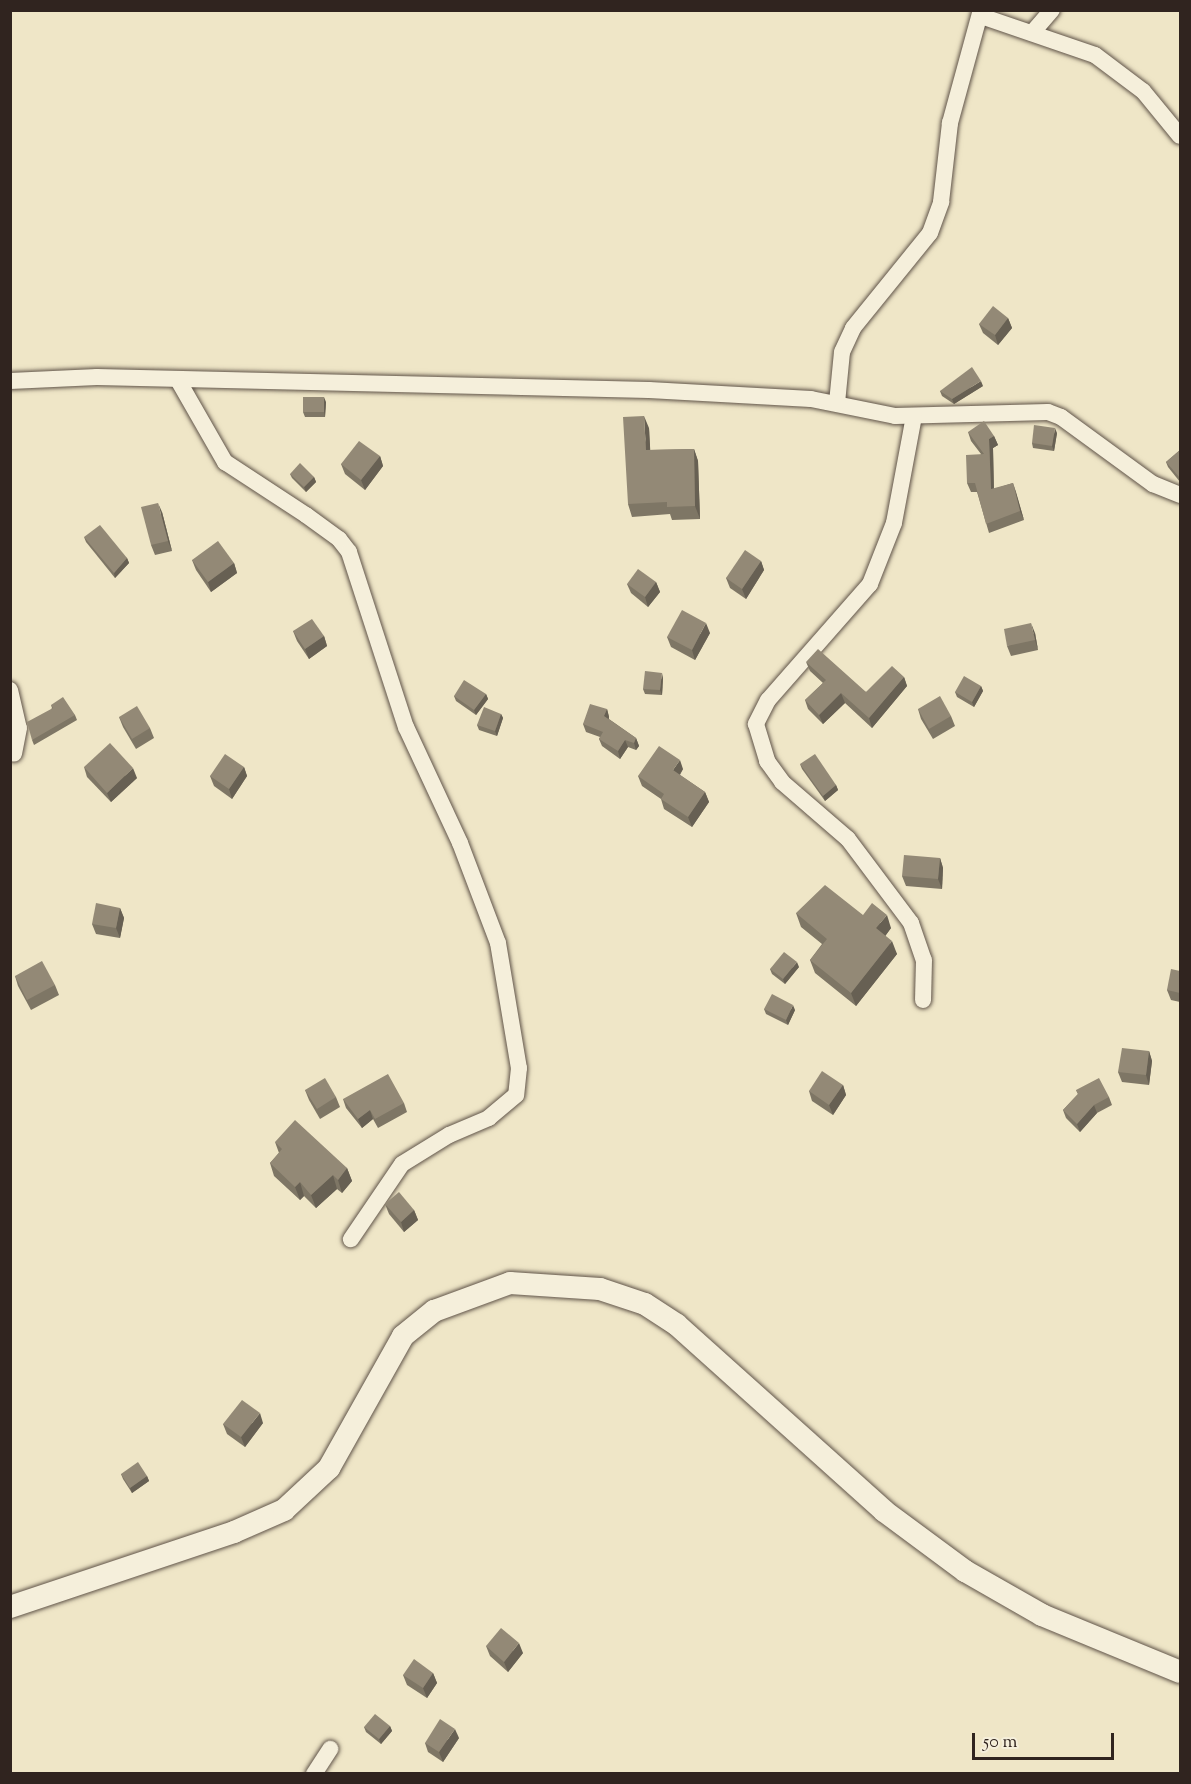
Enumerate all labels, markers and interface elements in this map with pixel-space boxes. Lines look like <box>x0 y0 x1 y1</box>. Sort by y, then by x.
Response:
scale bar <box>975 1721 1118 1759</box>
text: 50 m <box>983 1730 1017 1756</box>

